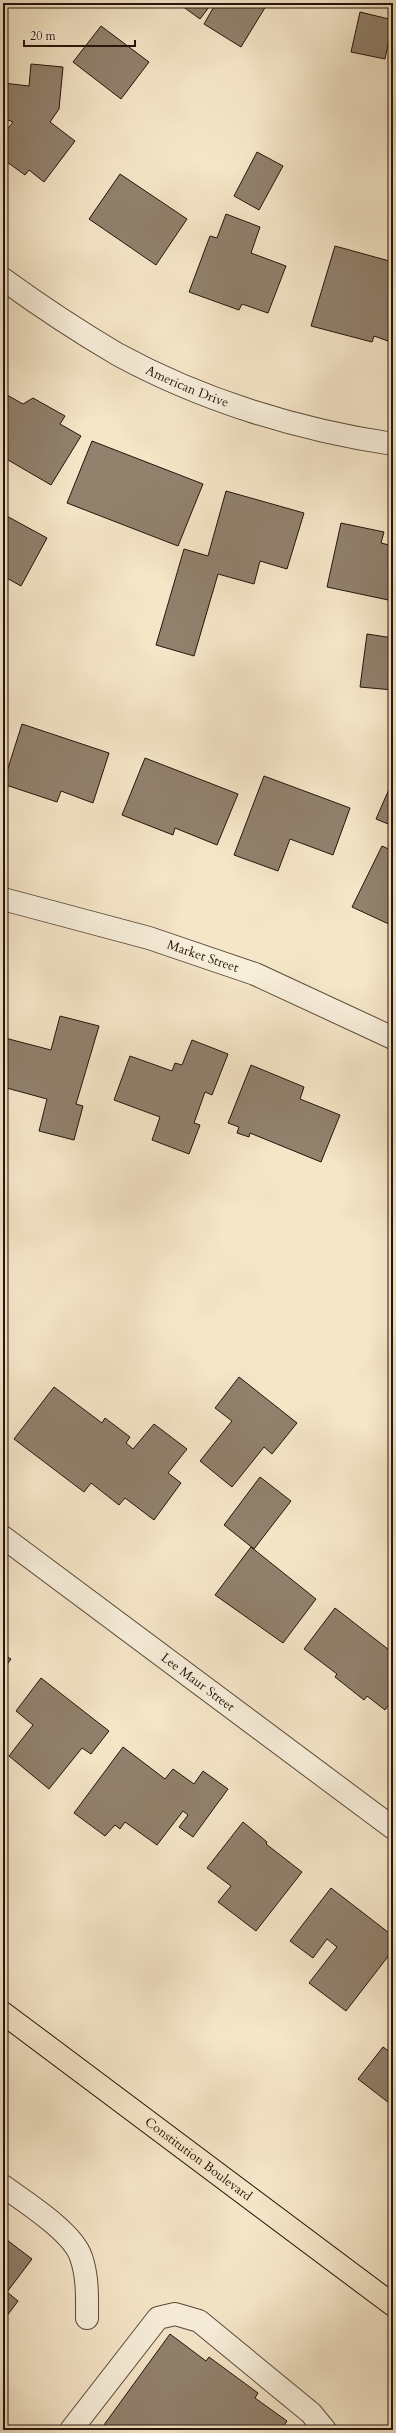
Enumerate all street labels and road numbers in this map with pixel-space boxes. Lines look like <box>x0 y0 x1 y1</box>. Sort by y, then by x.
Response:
street label: American Drive <box>143 361 231 412</box>
street label: Market Street <box>165 936 241 977</box>
street label: Lee Maur Street <box>157 1649 238 1716</box>
street label: Constitution Boulevard <box>141 2113 256 2205</box>

